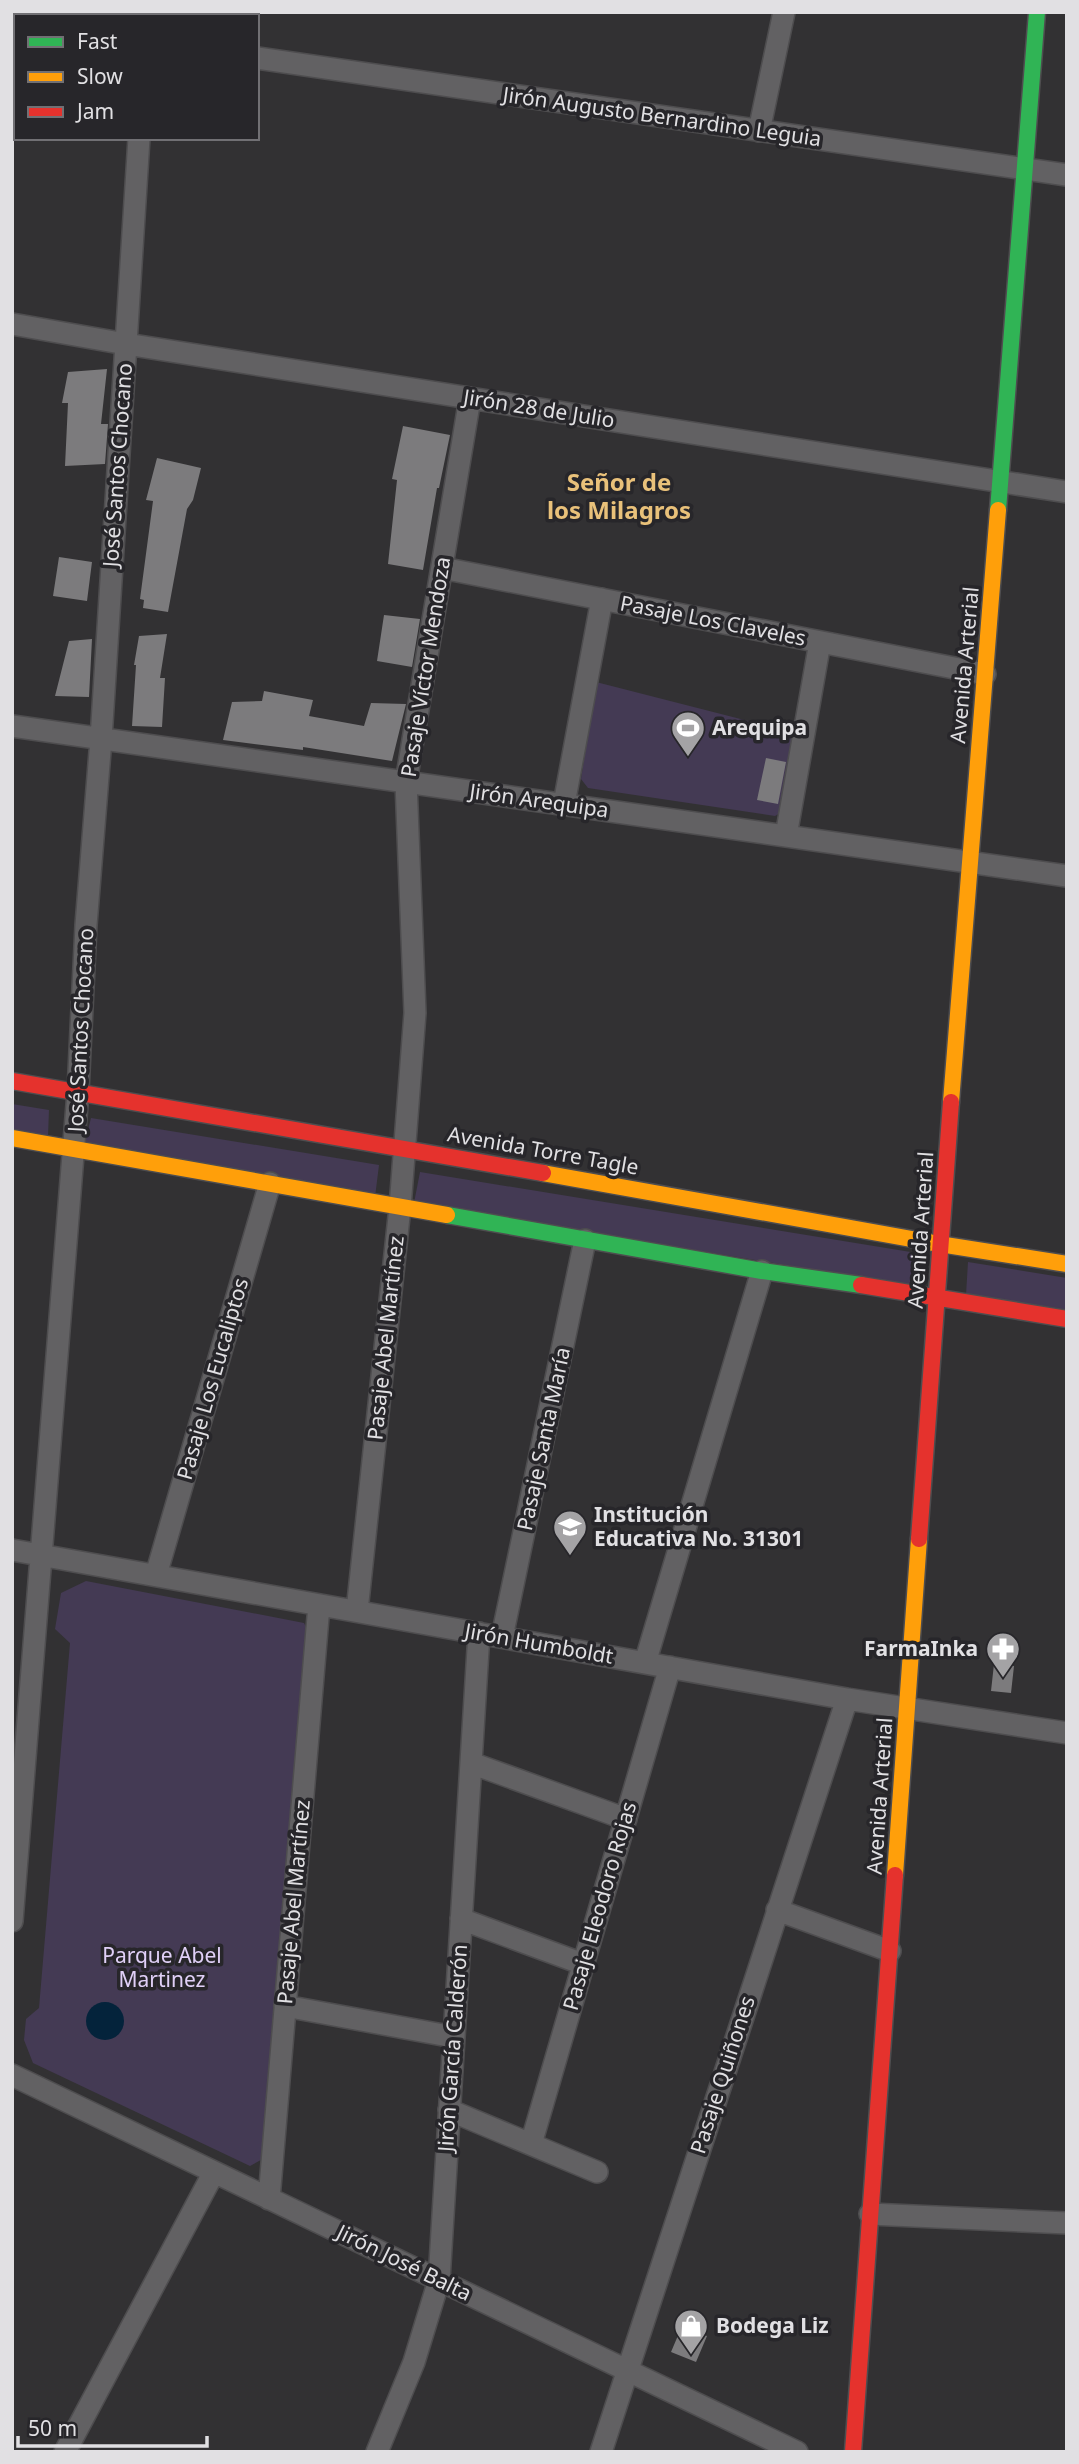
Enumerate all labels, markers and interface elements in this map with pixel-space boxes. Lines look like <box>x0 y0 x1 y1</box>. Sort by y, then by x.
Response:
legend <box>14 14 259 140</box>
text: Fast <box>77 27 118 55</box>
text: Slow <box>77 62 123 90</box>
street label: Jirón Augusto Bernardino Leguia <box>499 80 823 152</box>
text: Jam <box>75 97 114 125</box>
street label: José Santos Chocano <box>96 362 138 570</box>
street label: Jirón 28 de Julio <box>460 382 617 434</box>
district label: Señor de los Milagros <box>547 465 691 526</box>
street label: Pasaje Víctor Mendoza <box>394 555 456 779</box>
street label: Avenida Arterial <box>943 585 985 744</box>
street label: Pasaje Los Claveles <box>618 588 808 652</box>
sports icon: Arequipa <box>669 709 707 758</box>
place label: Arequipa <box>712 713 807 741</box>
street label: Jirón Arequipa <box>466 776 610 824</box>
street label: José Santos Chocano <box>61 927 99 1135</box>
street label: Avenida Torre Tagle <box>445 1119 641 1181</box>
street label: Avenida Arterial <box>901 1150 939 1309</box>
street label: Pasaje Abel Martínez <box>360 1234 410 1441</box>
street label: Pasaje Los Eucaliptos <box>170 1274 254 1483</box>
street label: Pasaje Santa María <box>510 1344 576 1533</box>
place label: Institución Educativa No. 31301 <box>594 1500 803 1552</box>
school or university icon: Institución Educativa No. 31301 <box>551 1508 589 1557</box>
street label: Jirón Humboldt <box>461 1616 616 1670</box>
pharmacy icon: FarmaInka <box>984 1630 1022 1679</box>
place label: FarmaInka <box>864 1634 978 1662</box>
street label: Avenida Arterial <box>860 1716 898 1875</box>
street label: Pasaje Abel Martínez <box>270 1798 316 2005</box>
street label: Pasaje Eleodoro Rojas <box>556 1798 642 2013</box>
park label: Parque Abel Martinez <box>102 1941 222 1993</box>
street label: Jirón García Calderón <box>431 1943 473 2155</box>
street label: Pasaje Quiñones <box>683 1992 761 2157</box>
street label: Jirón José Balta <box>331 2217 476 2307</box>
shop icon: Bodega Liz <box>672 2307 710 2356</box>
place label: Bodega Liz <box>716 2311 829 2339</box>
scale bar <box>18 2404 206 2448</box>
text: 50 m <box>28 2414 77 2442</box>

